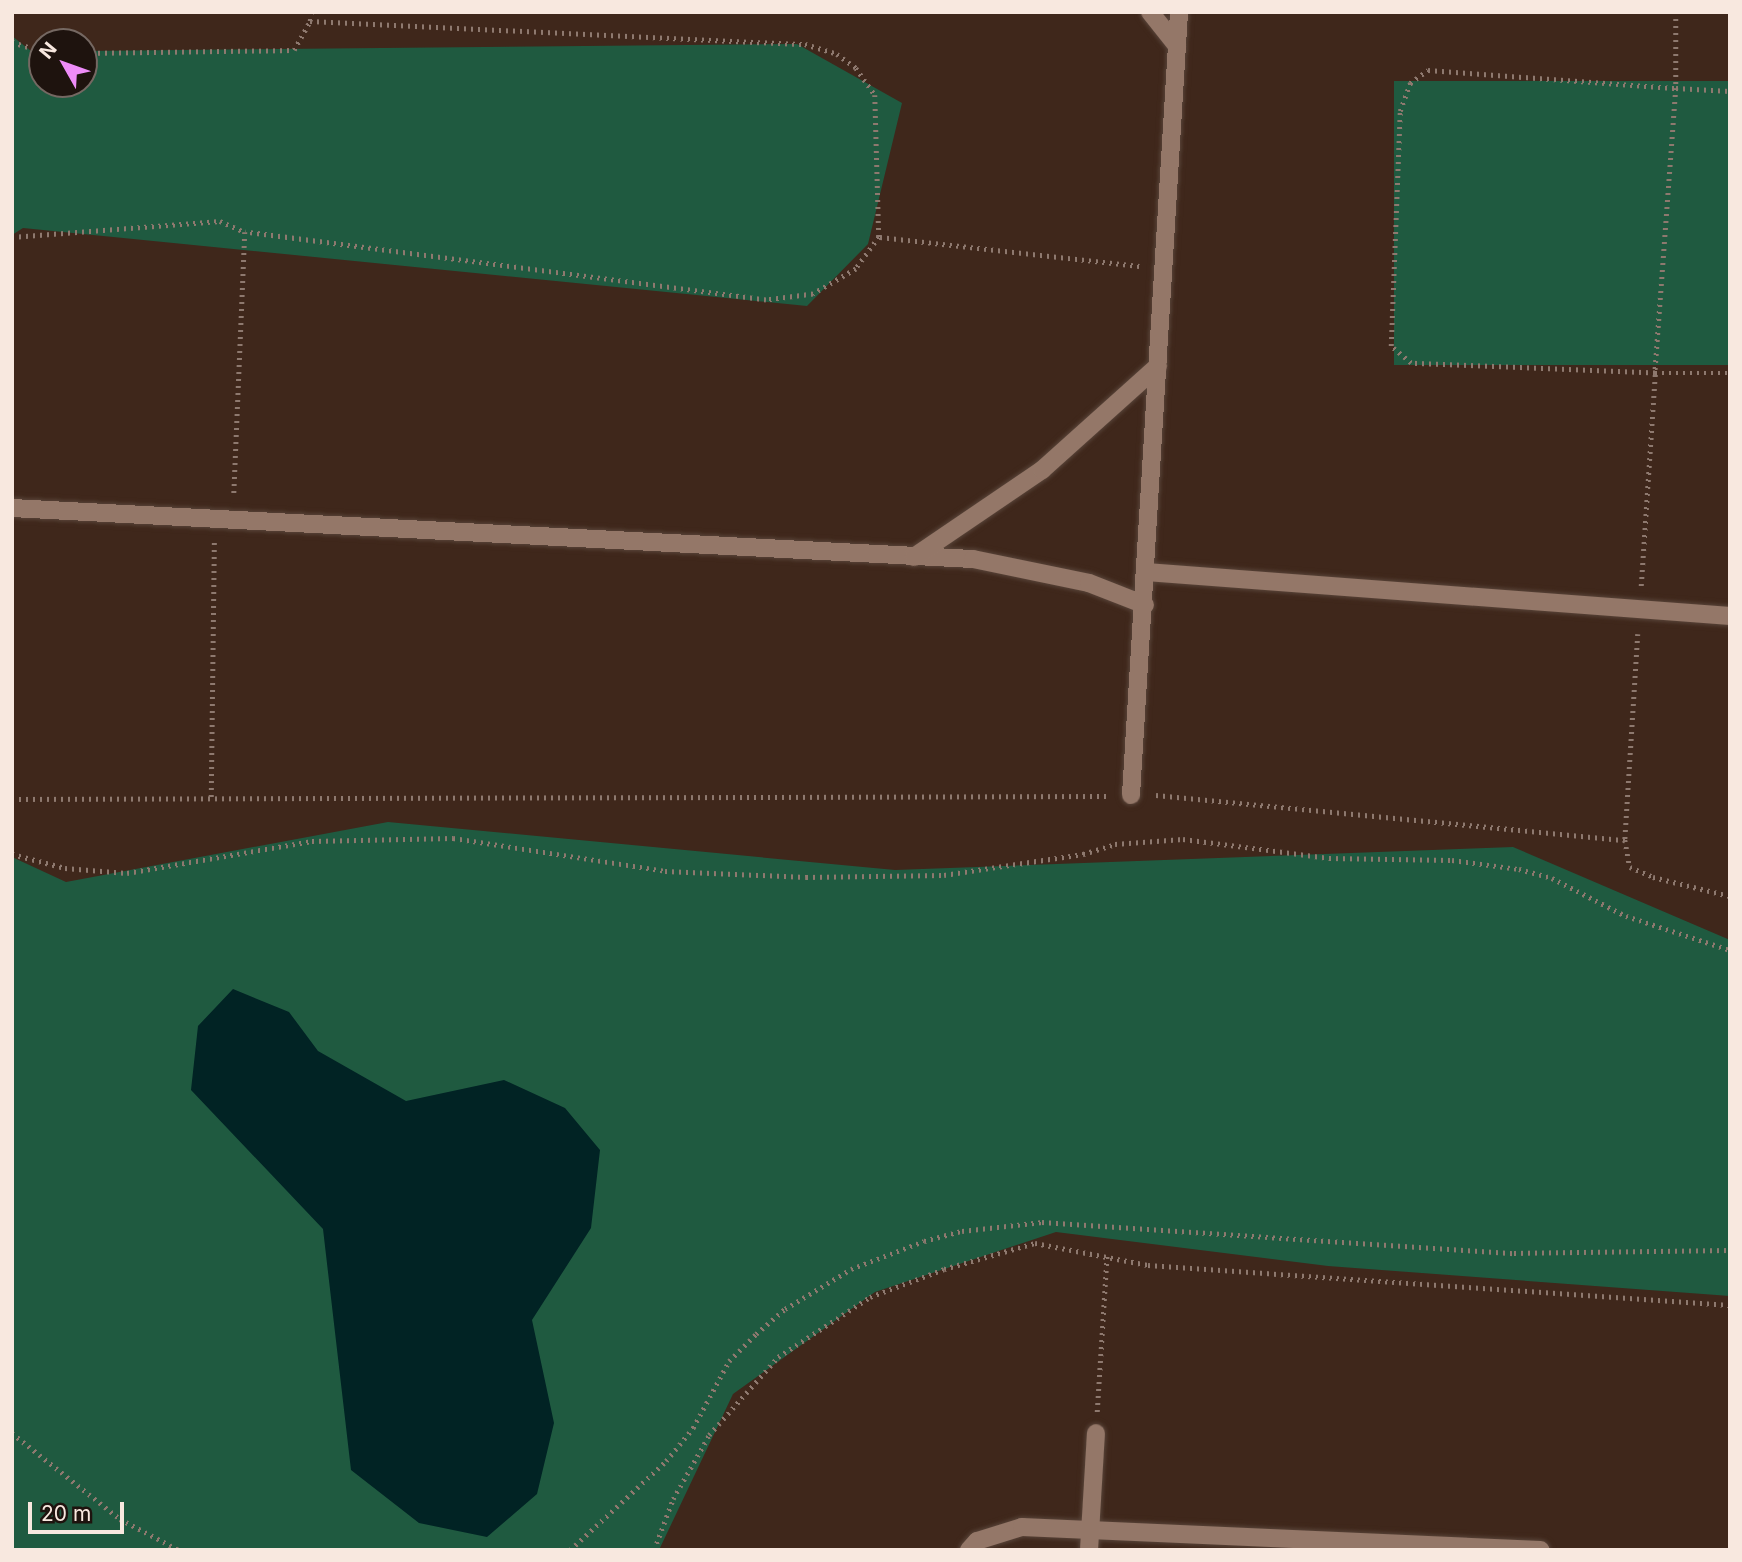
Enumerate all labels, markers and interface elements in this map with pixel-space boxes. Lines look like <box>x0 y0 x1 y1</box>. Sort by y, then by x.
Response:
north arrow <box>28 28 98 98</box>
text: N <box>35 38 62 63</box>
scale bar <box>32 1488 128 1532</box>
text: 20 m <box>41 1501 91 1526</box>

